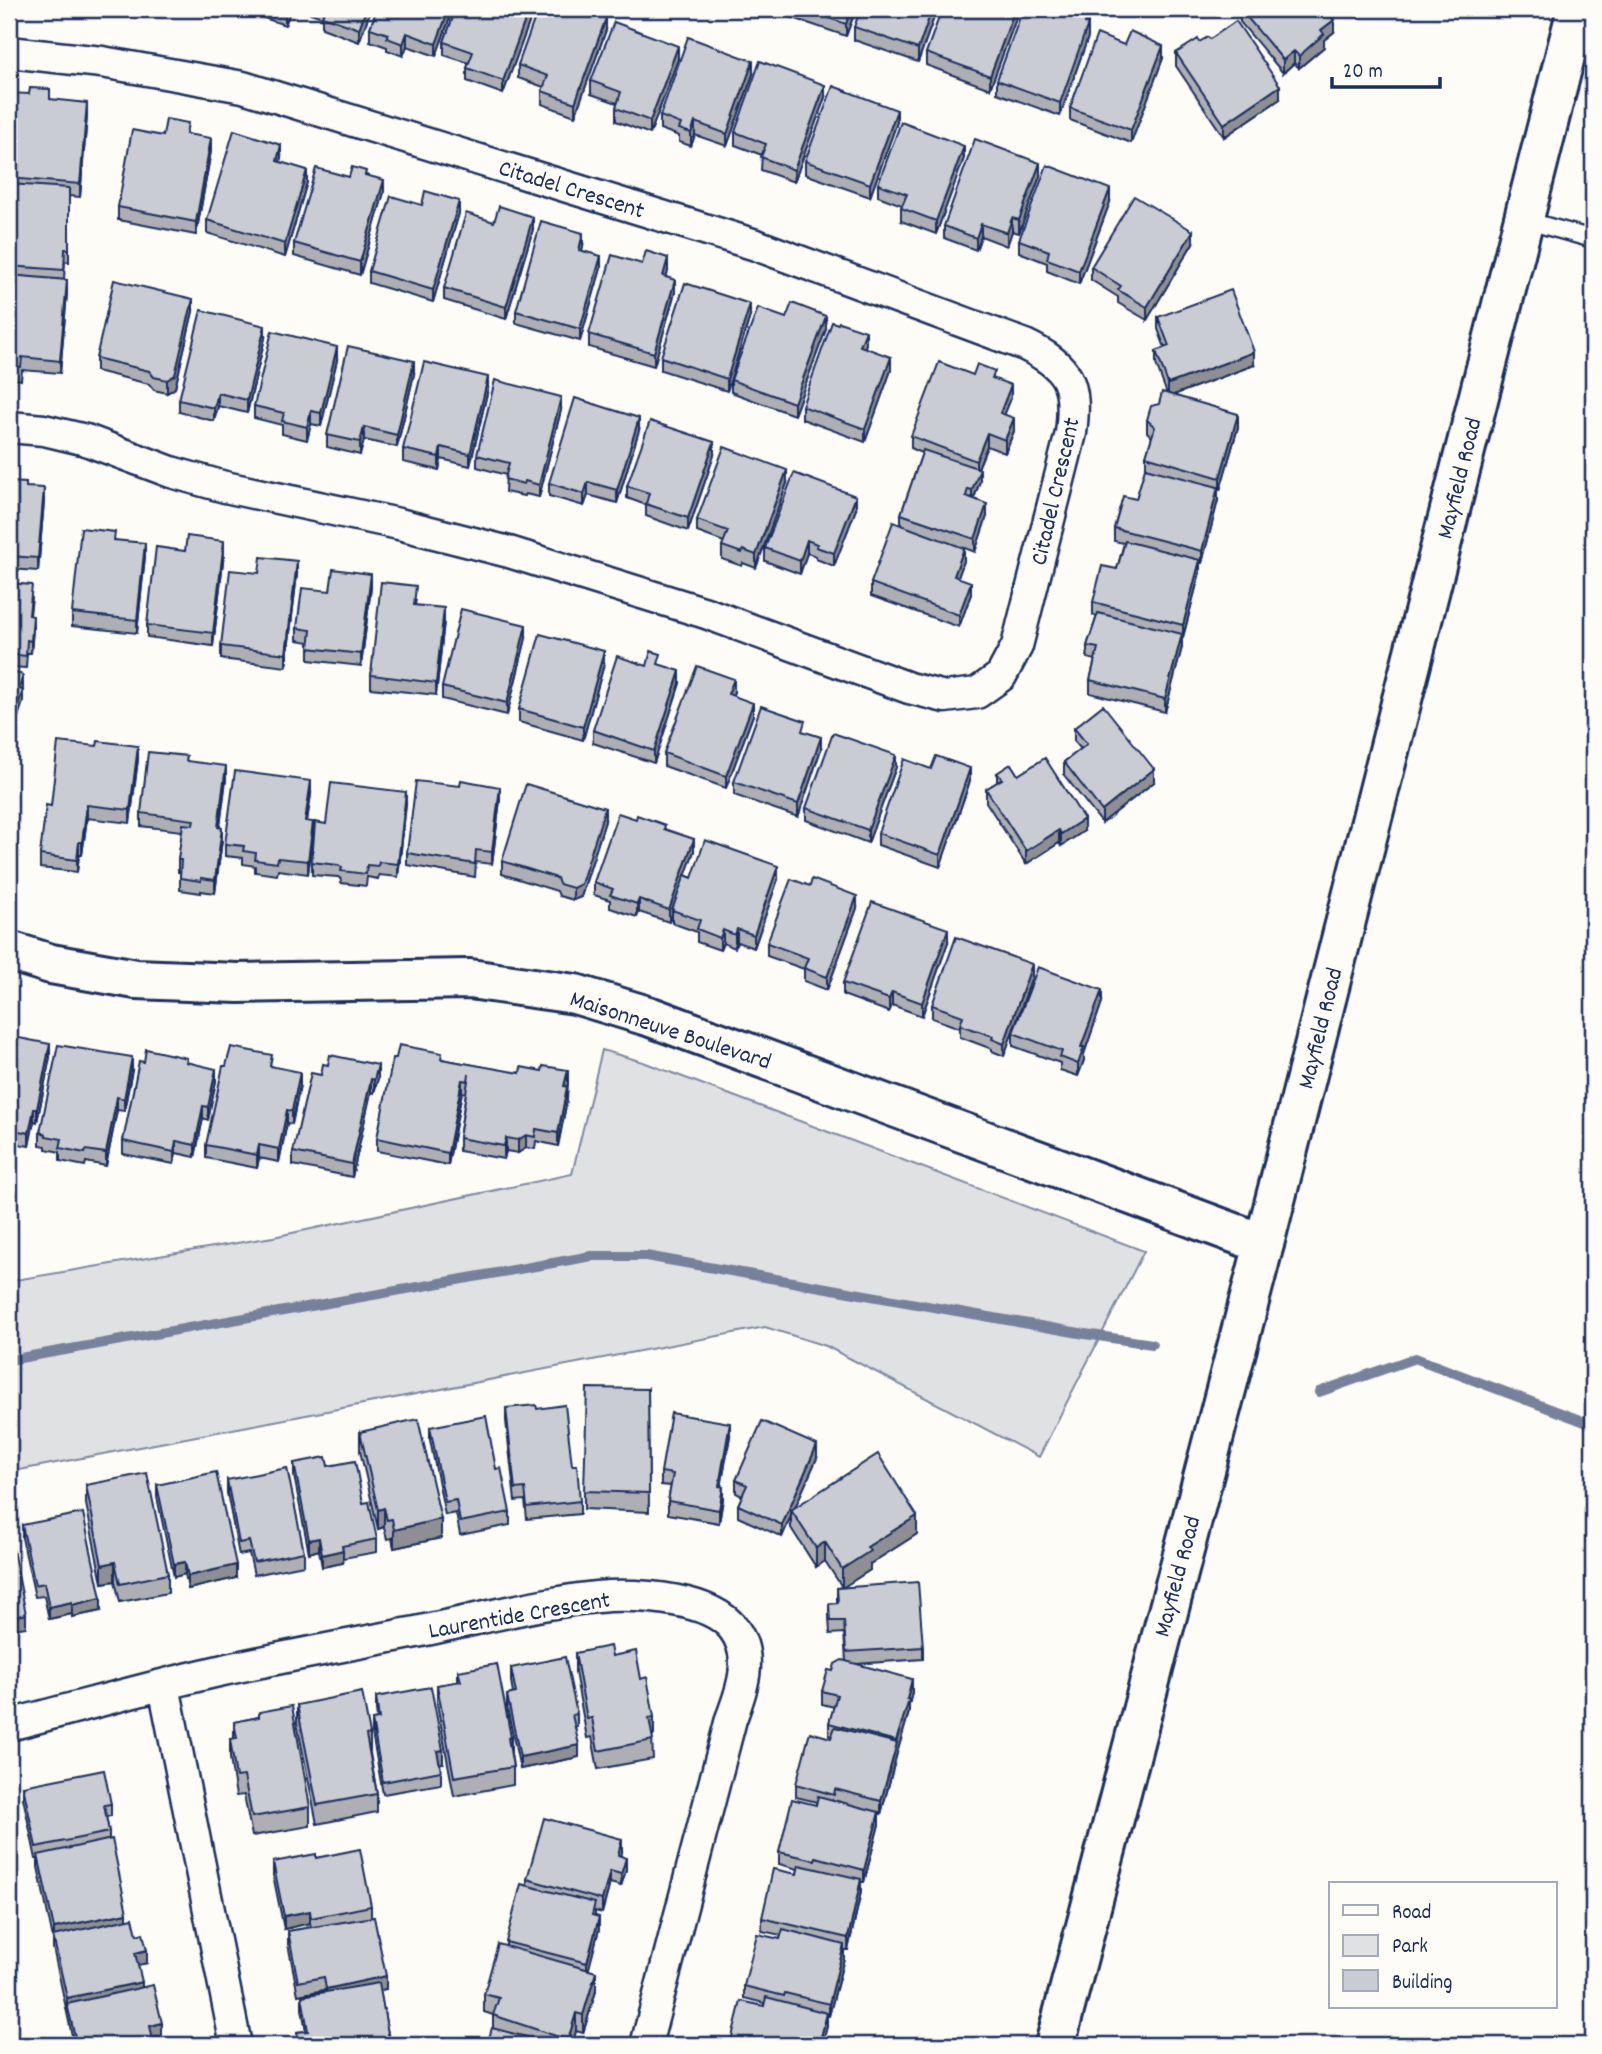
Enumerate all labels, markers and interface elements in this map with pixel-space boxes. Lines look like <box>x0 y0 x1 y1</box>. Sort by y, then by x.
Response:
scale bar <box>1332 46 1441 90</box>
text: 20 m <box>1343 58 1383 88</box>
street label: Citadel Crescent <box>494 153 648 229</box>
street label: Citadel Crescent <box>1023 414 1090 569</box>
street label: Mayfield Road <box>1429 414 1492 543</box>
street label: Mayfield Road <box>1290 964 1353 1093</box>
street label: Maisonneuve Boulevard <box>565 983 775 1080</box>
street label: Mayfield Road <box>1146 1512 1211 1641</box>
street label: Laurentide Crescent <box>426 1584 613 1650</box>
legend <box>1329 1882 1556 2008</box>
text: Road <box>1392 1899 1431 1929</box>
text: Park <box>1392 1933 1428 1963</box>
text: Building <box>1392 1969 1452 1999</box>

